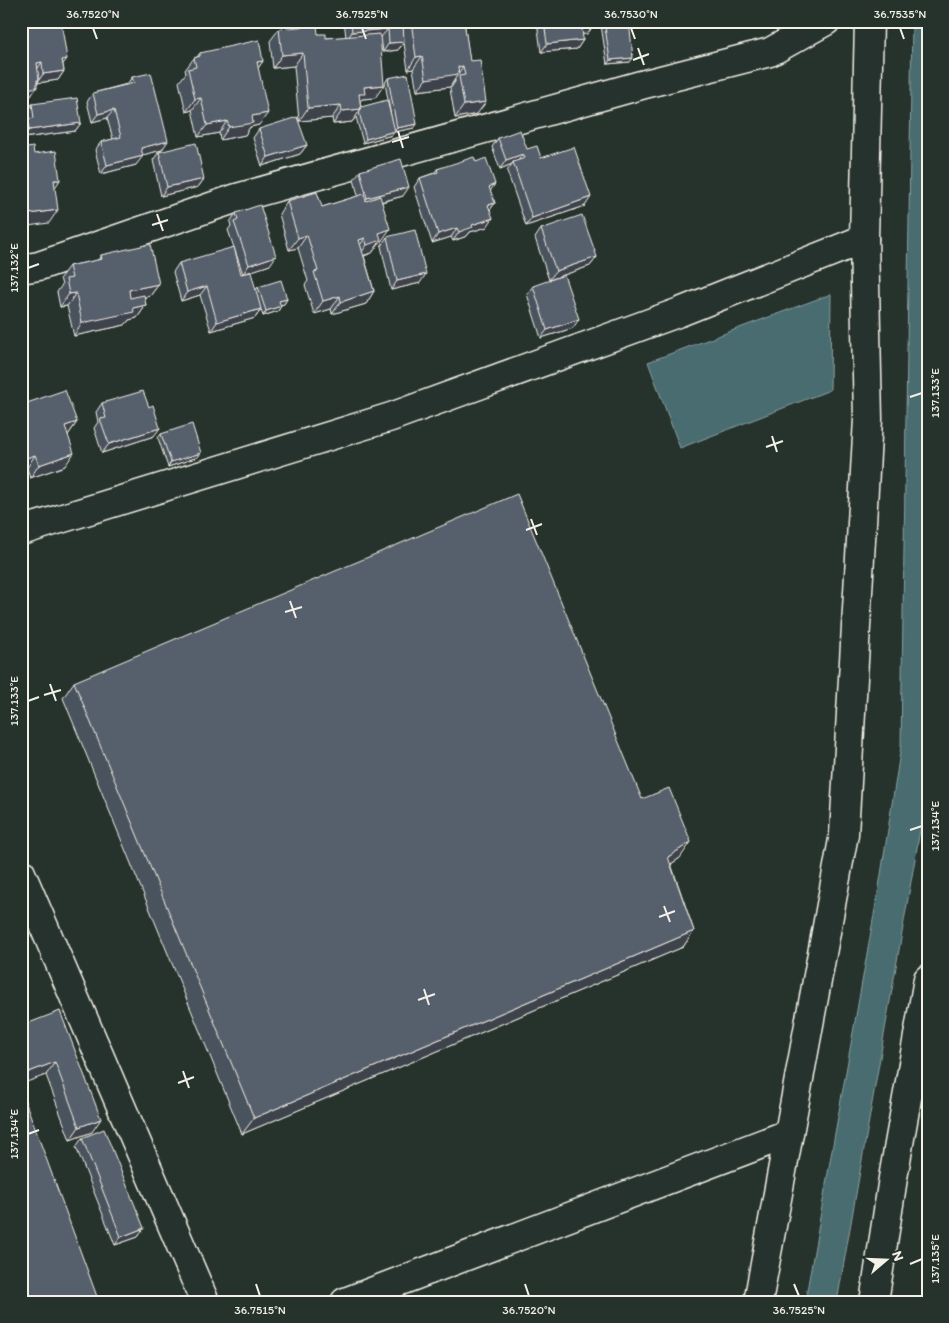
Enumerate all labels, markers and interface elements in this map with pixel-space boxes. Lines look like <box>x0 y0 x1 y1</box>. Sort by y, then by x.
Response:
text: 36.7520°N <box>66 7 120 21</box>
text: 36.7525°N <box>336 7 388 21</box>
text: 36.7530°N <box>604 7 658 21</box>
text: 36.7535°N <box>874 7 926 21</box>
text: 137.132°E <box>7 243 21 293</box>
text: 137.133°E <box>928 368 942 418</box>
text: 137.133°E <box>7 676 21 726</box>
text: 137.134°E <box>928 800 942 851</box>
text: 137.134°E <box>7 1108 21 1159</box>
text: 137.135°E <box>928 1234 942 1284</box>
north arrow <box>862 1236 912 1286</box>
text: N <box>888 1249 907 1263</box>
text: 36.7515°N <box>234 1303 286 1317</box>
text: 36.7520°N <box>502 1303 556 1317</box>
text: 36.7525°N <box>773 1303 825 1317</box>

